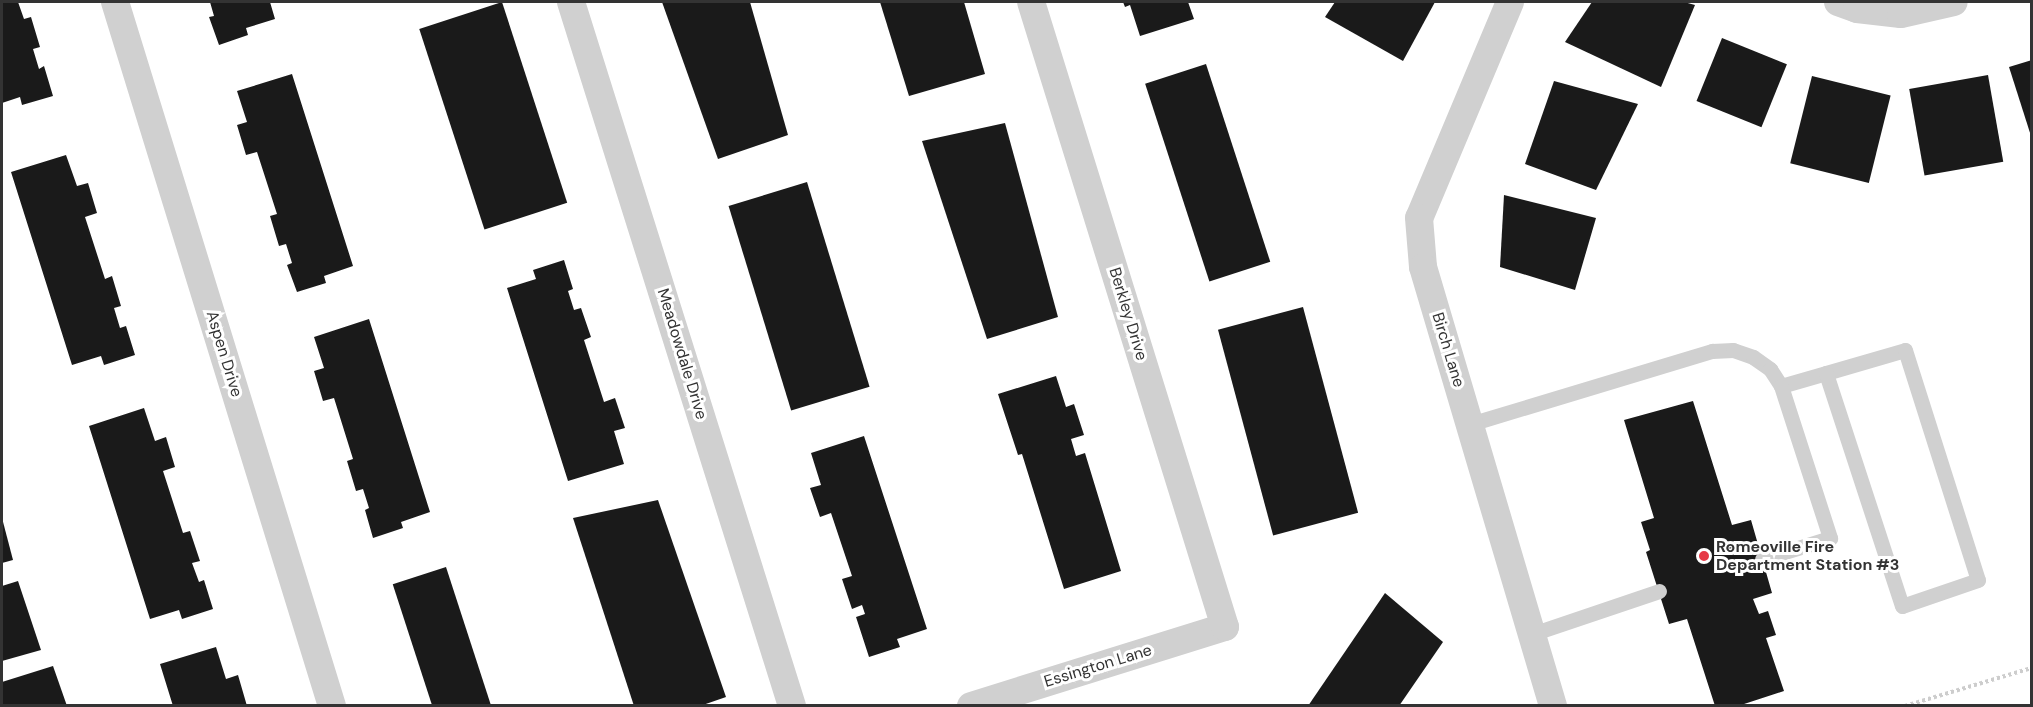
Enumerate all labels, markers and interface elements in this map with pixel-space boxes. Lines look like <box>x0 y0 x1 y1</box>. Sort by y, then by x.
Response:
street label: Berkley Drive <box>1105 265 1151 363</box>
street label: Meadowdale Drive <box>653 286 711 422</box>
street label: Aspen Drive <box>202 309 246 399</box>
street label: Birch Lane <box>1428 310 1468 390</box>
place label: Romeoville Fire Department Station #3 <box>1716 537 1899 575</box>
marker: Romeoville Fire Department Station #3 <box>1697 549 1711 563</box>
street label: Essington Lane <box>1042 641 1154 691</box>

